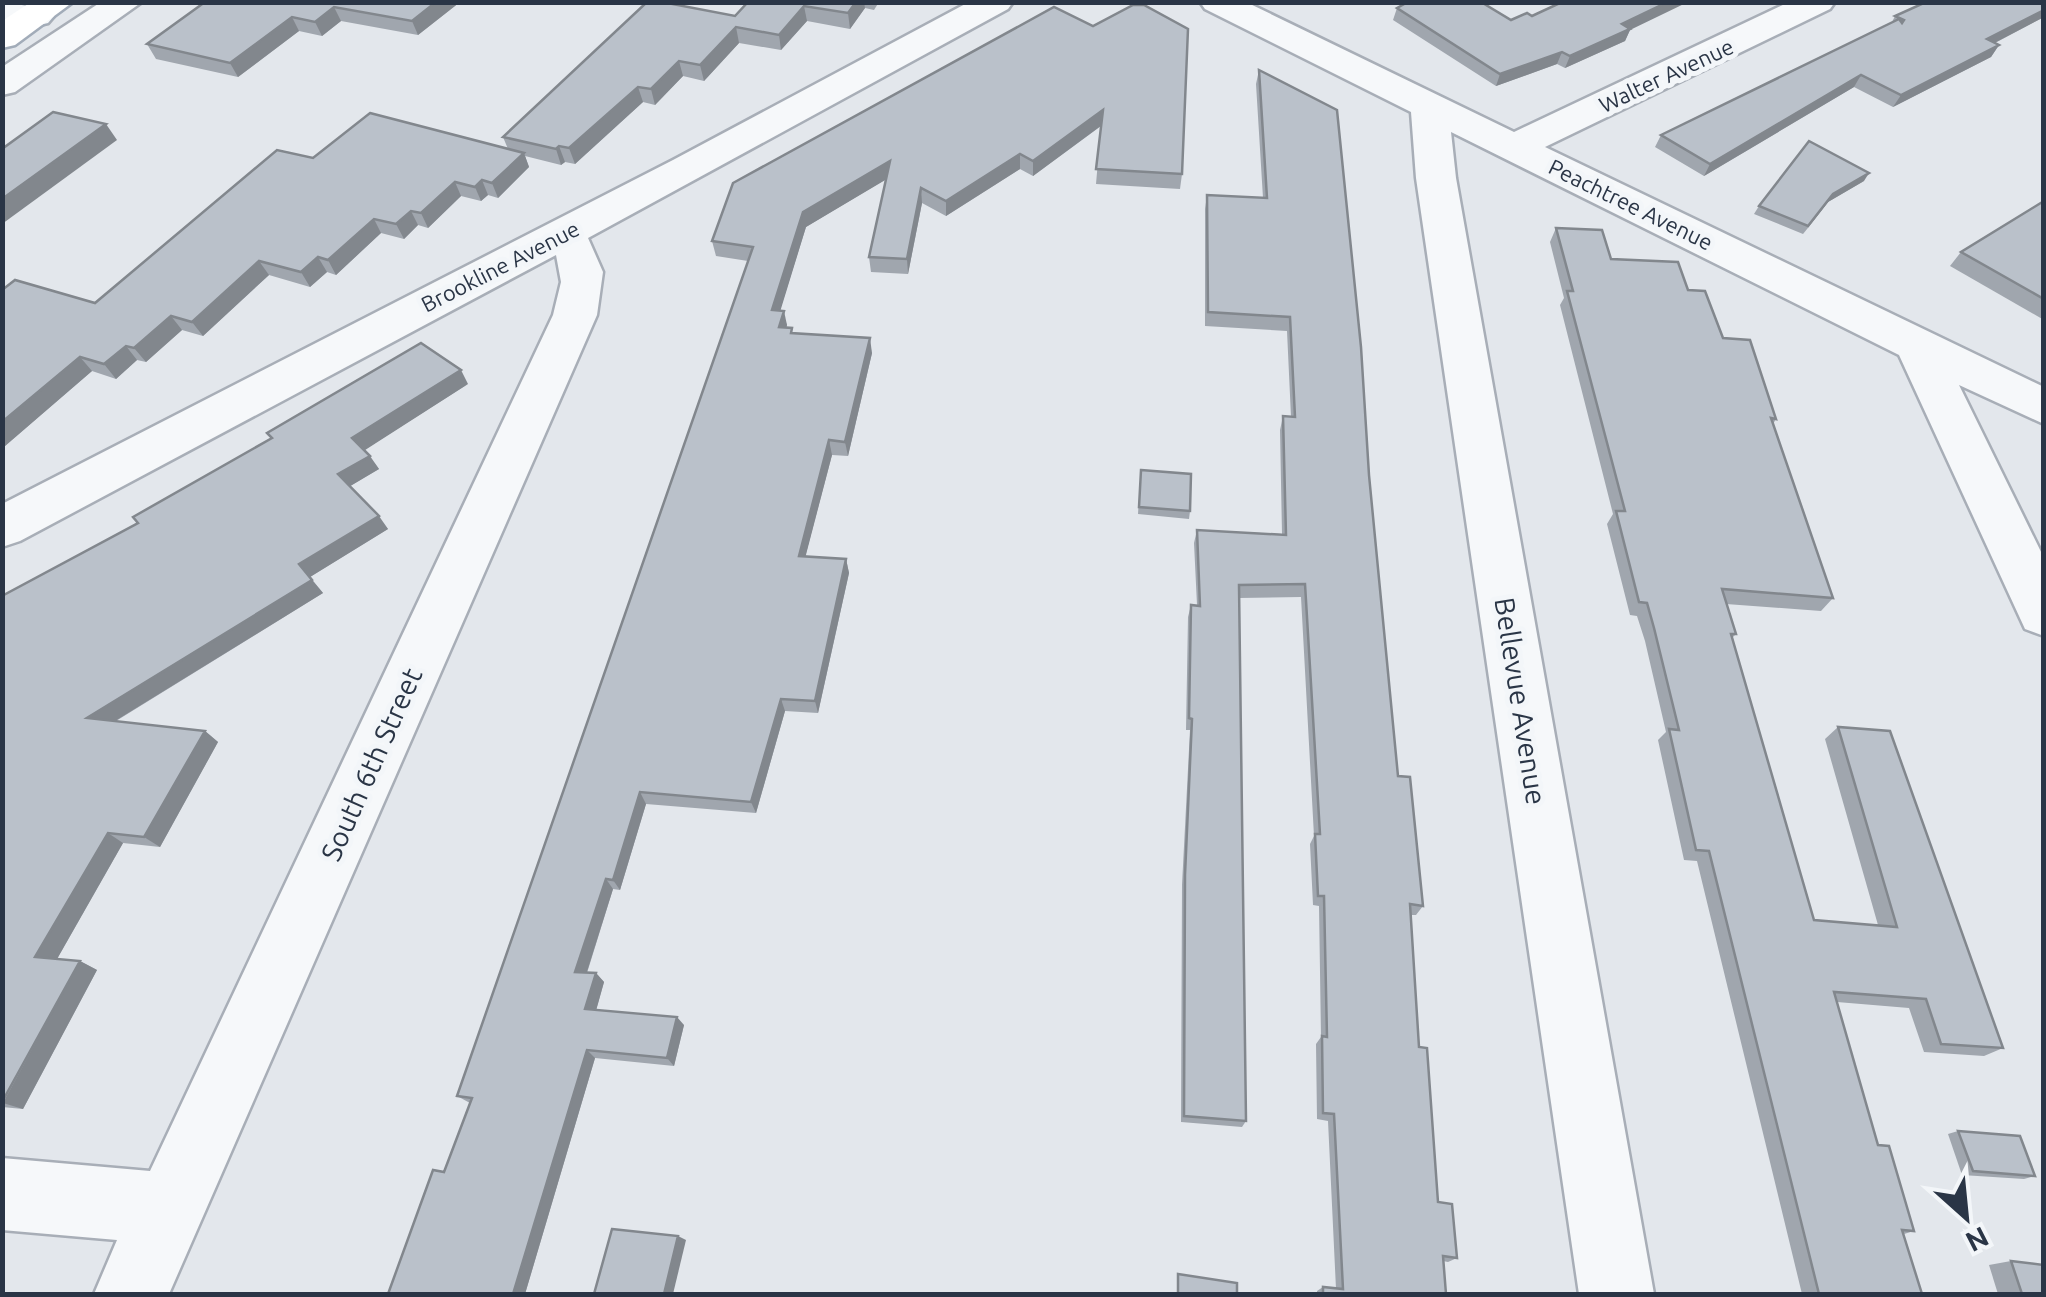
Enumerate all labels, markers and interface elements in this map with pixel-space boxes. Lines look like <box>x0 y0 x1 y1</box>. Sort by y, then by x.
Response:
street label: Walter Avenue <box>1595 33 1737 117</box>
street label: Peachtree Avenue <box>1545 153 1717 255</box>
street label: Brookline Avenue <box>417 215 583 317</box>
street label: Bellevue Avenue <box>1489 595 1553 807</box>
street label: South 6th Street <box>315 663 427 865</box>
north arrow <box>1916 1167 2016 1267</box>
text: N <box>1961 1221 1994 1258</box>

